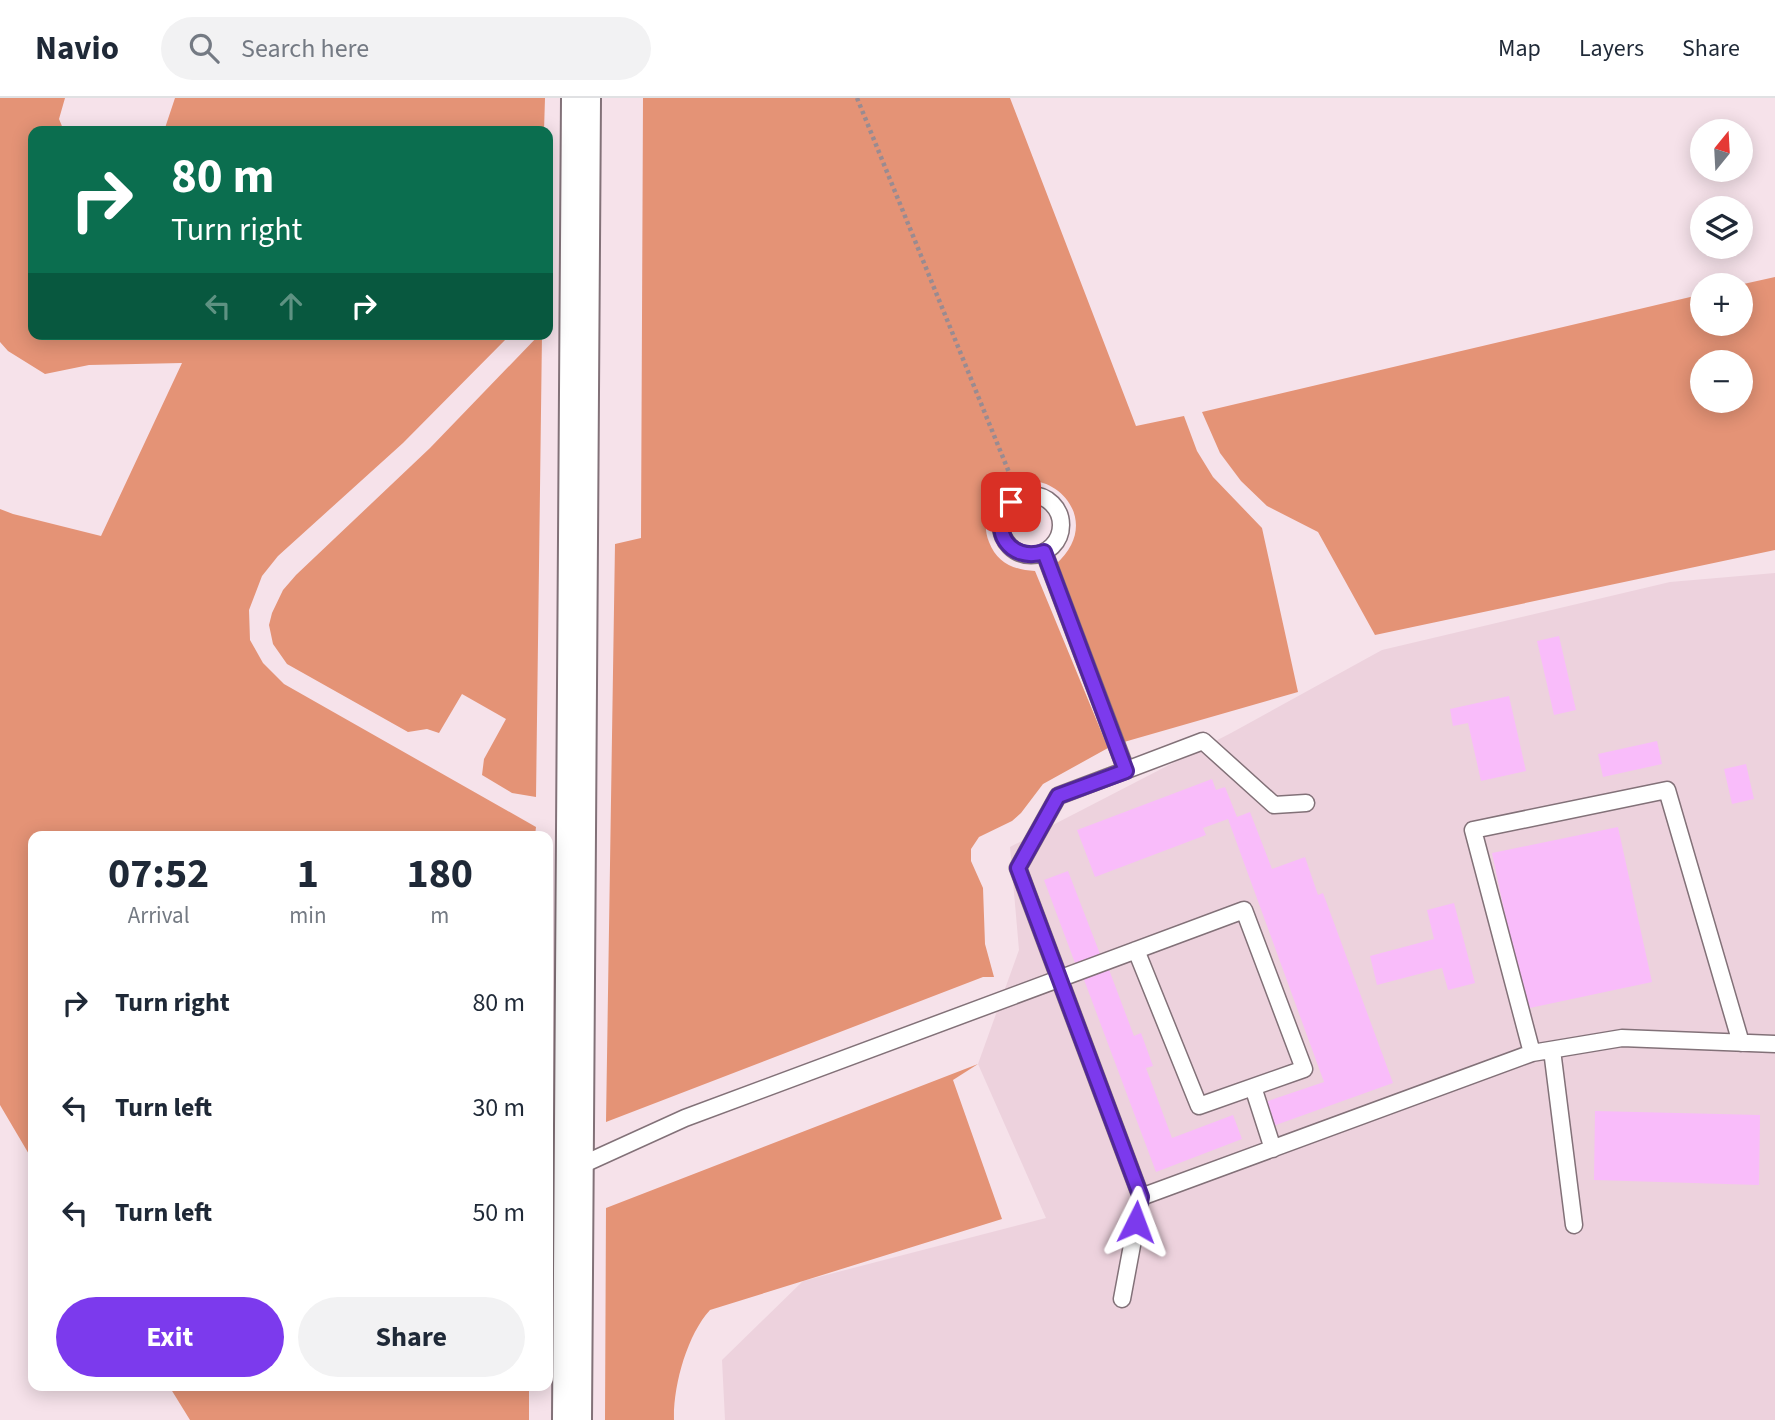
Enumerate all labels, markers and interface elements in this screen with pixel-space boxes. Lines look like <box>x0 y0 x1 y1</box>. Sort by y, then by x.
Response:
search box <box>161 17 651 80</box>
text: Navio <box>35 25 119 72</box>
icon: search <box>185 29 223 67</box>
text: Search here <box>241 30 369 67</box>
text: Map <box>1498 31 1541 66</box>
text: Layers <box>1579 31 1644 66</box>
text: Share <box>1682 31 1740 66</box>
north arrow <box>1690 119 1754 182</box>
map controls <box>1690 119 1753 413</box>
text: 80 m <box>171 142 275 212</box>
icon: right <box>56 154 147 245</box>
button: layers <box>1690 196 1753 259</box>
text: Turn right <box>171 207 302 253</box>
button: + <box>1690 273 1753 336</box>
icon: left <box>199 287 237 325</box>
icon: ahead <box>272 287 310 325</box>
icon: right <box>345 287 383 325</box>
button: − <box>1690 350 1753 413</box>
pin <box>981 472 1041 532</box>
icon: arrive <box>992 483 1030 521</box>
text: 07:52 <box>108 844 209 904</box>
text: 1 <box>297 844 319 904</box>
text: 180 <box>406 844 473 904</box>
text: Arrival <box>128 899 190 932</box>
text: min <box>289 899 327 932</box>
text: m <box>430 899 449 932</box>
icon: right <box>56 984 94 1022</box>
text: Turn right <box>115 984 230 1021</box>
text: 80 m <box>472 984 525 1021</box>
icon: left <box>56 1089 94 1127</box>
text: Turn left <box>115 1089 212 1126</box>
text: 30 m <box>472 1089 525 1126</box>
position arrow <box>1099 1185 1173 1259</box>
icon: left <box>56 1194 94 1232</box>
text: Turn left <box>115 1194 212 1231</box>
text: 50 m <box>472 1194 525 1231</box>
button: Exit <box>56 1297 284 1377</box>
button: Share <box>298 1297 525 1377</box>

